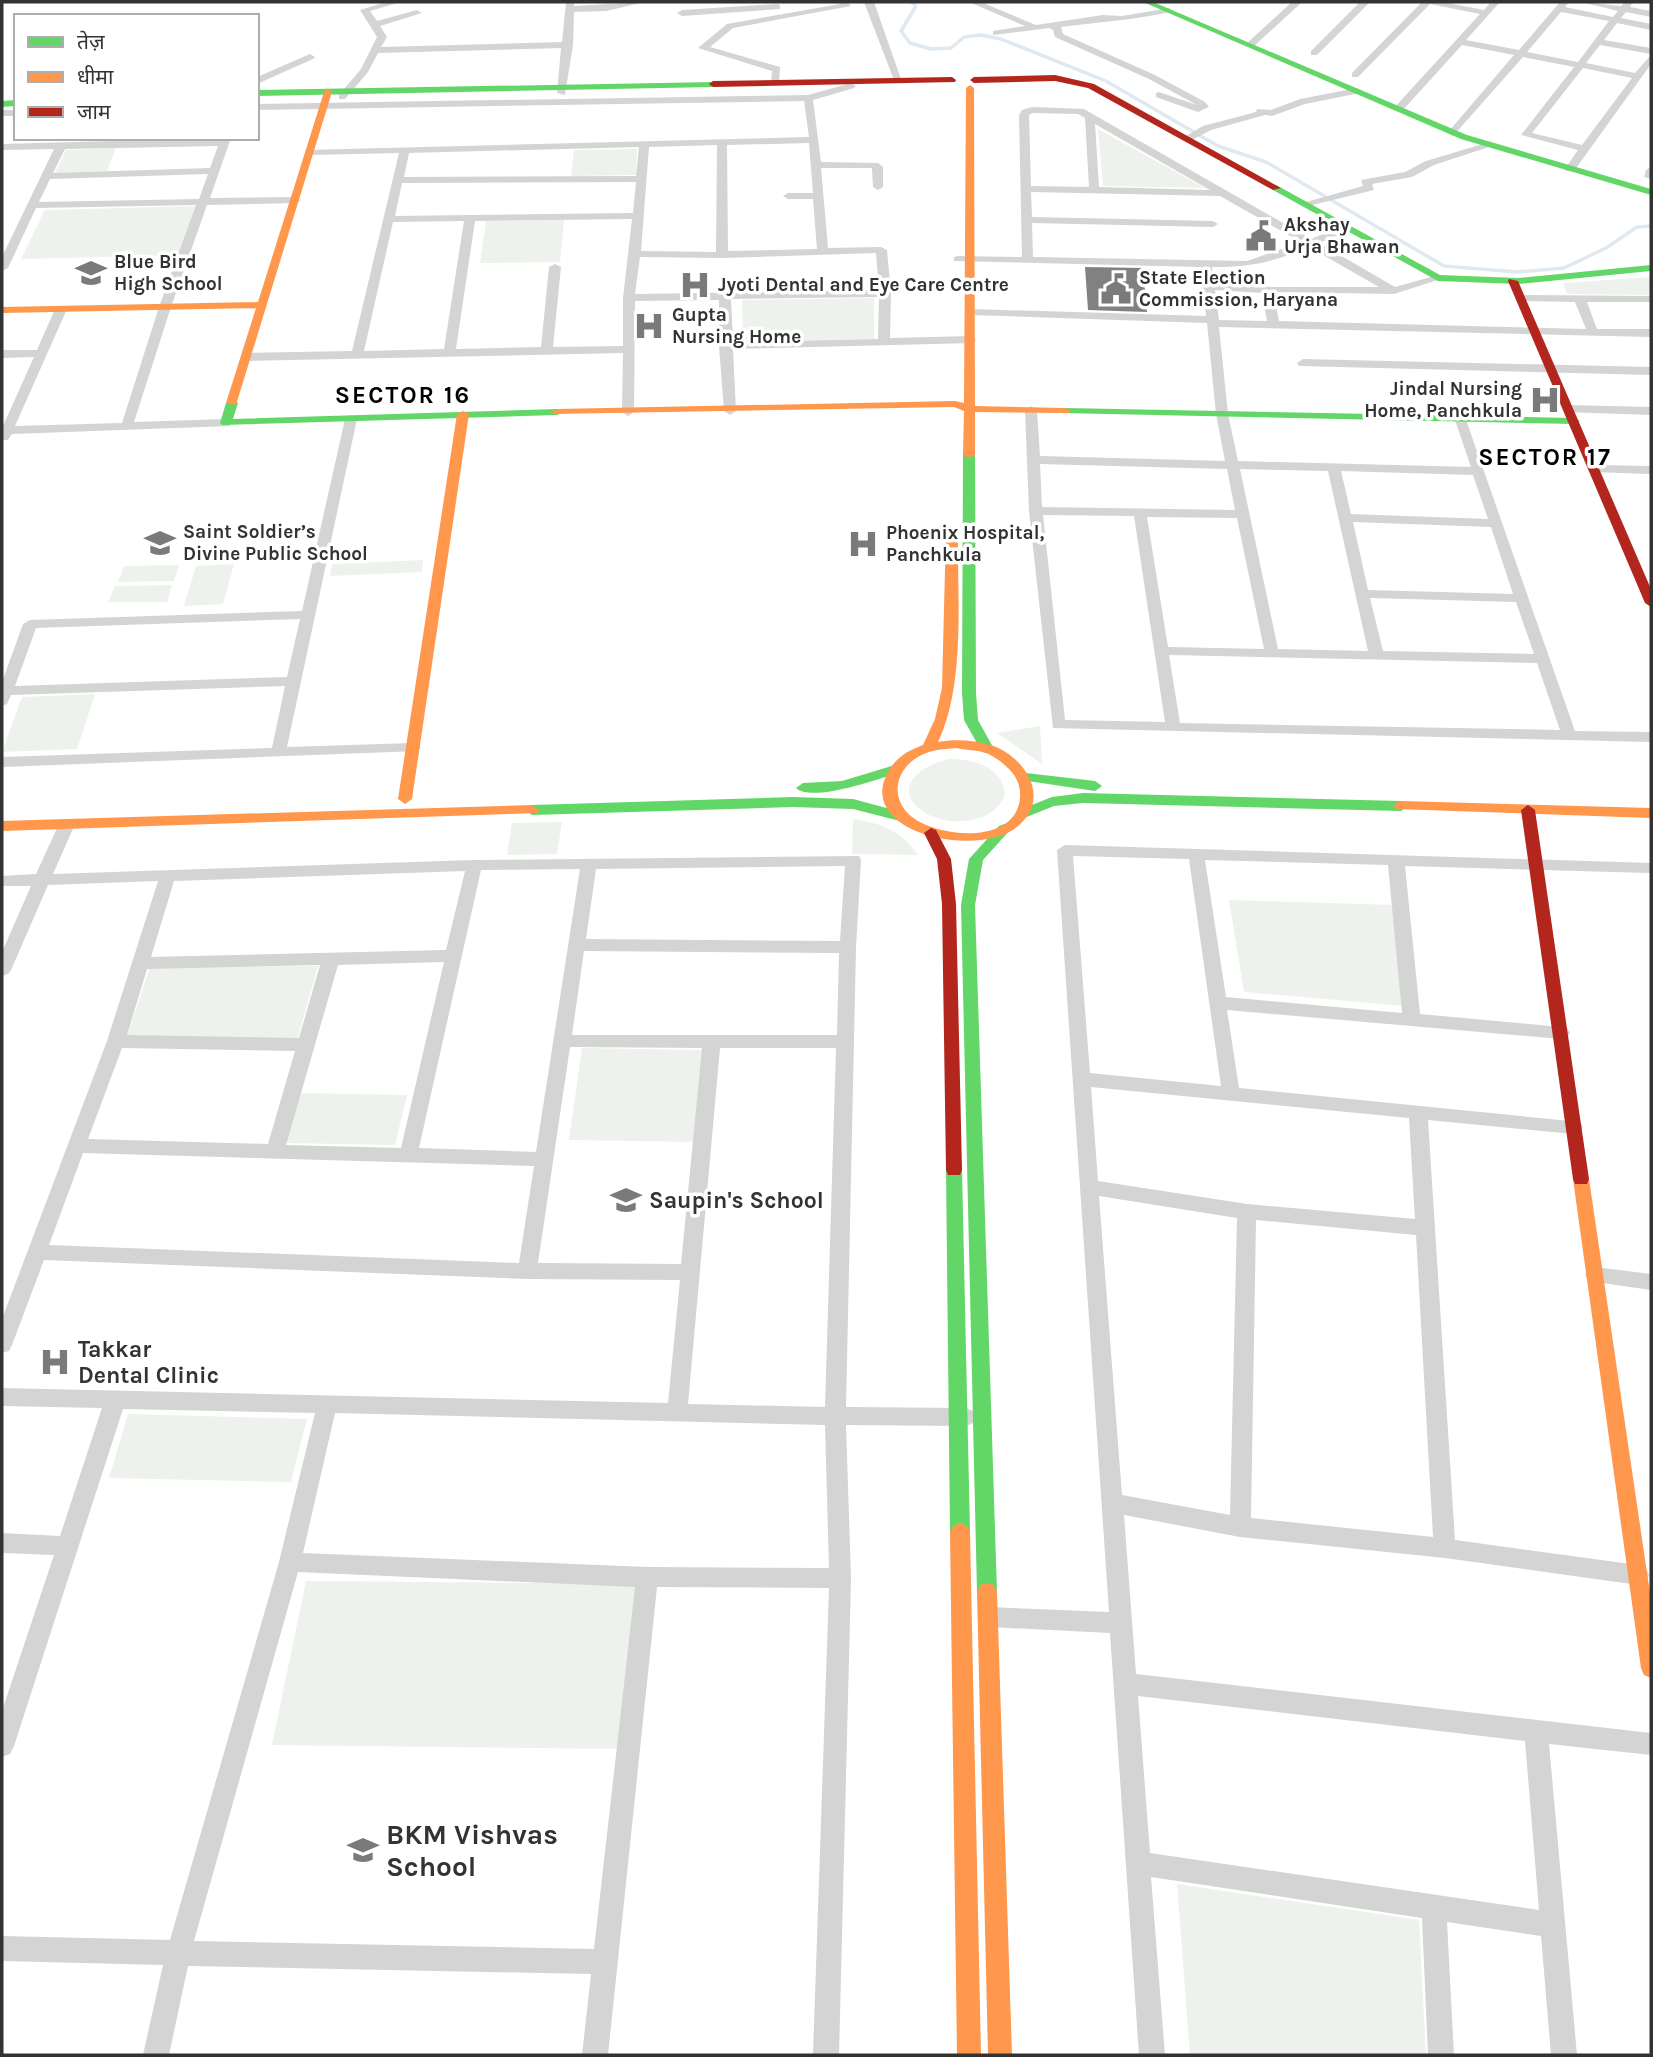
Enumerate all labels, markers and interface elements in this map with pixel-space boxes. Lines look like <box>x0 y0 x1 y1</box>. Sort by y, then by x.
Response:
legend <box>14 14 259 140</box>
text: तेज़ <box>77 30 105 54</box>
text: धीमा <box>77 65 114 89</box>
text: जाम <box>77 100 111 124</box>
place label: Akshay Urja Bhawan <box>1284 214 1399 258</box>
public building icon: Akshay Urja Bhawan <box>1244 219 1278 253</box>
place label: Blue Bird High School <box>114 251 223 295</box>
school or university icon: Blue Bird High School <box>74 256 108 290</box>
place label: State Election Commission, Haryana <box>1139 267 1338 311</box>
hospital icon: Jyoti Dental and Eye Care Centre <box>678 268 712 302</box>
public building icon: State Election Commission, Haryana <box>1099 272 1133 306</box>
place label: Jyoti Dental and Eye Care Centre <box>718 274 1009 296</box>
place label: Gupta Nursing Home <box>672 304 801 348</box>
hospital icon: Gupta Nursing Home <box>632 309 666 343</box>
place label: Jindal Nursing Home, Panchkula <box>1364 378 1522 422</box>
district label: SECTOR 16 <box>335 381 471 409</box>
hospital icon: Jindal Nursing Home, Panchkula <box>1528 383 1562 417</box>
district label: SECTOR 17 <box>1478 443 1612 471</box>
place label: Saint Soldier’s Divine Public School <box>183 521 368 565</box>
place label: Phoenix Hospital, Panchkula <box>886 522 1044 566</box>
school or university icon: Saint Soldier’s Divine Public School <box>143 526 177 560</box>
hospital icon: Phoenix Hospital, Panchkula <box>846 527 880 561</box>
school or university icon: Saupin's School <box>609 1183 643 1217</box>
place label: Saupin's School <box>649 1187 824 1214</box>
place label: Takkar Dental Clinic <box>78 1336 219 1389</box>
hospital icon: Takkar Dental Clinic <box>38 1345 72 1379</box>
place label: BKM Vishvas School <box>386 1818 558 1883</box>
school or university icon: BKM Vishvas School <box>346 1833 380 1867</box>

